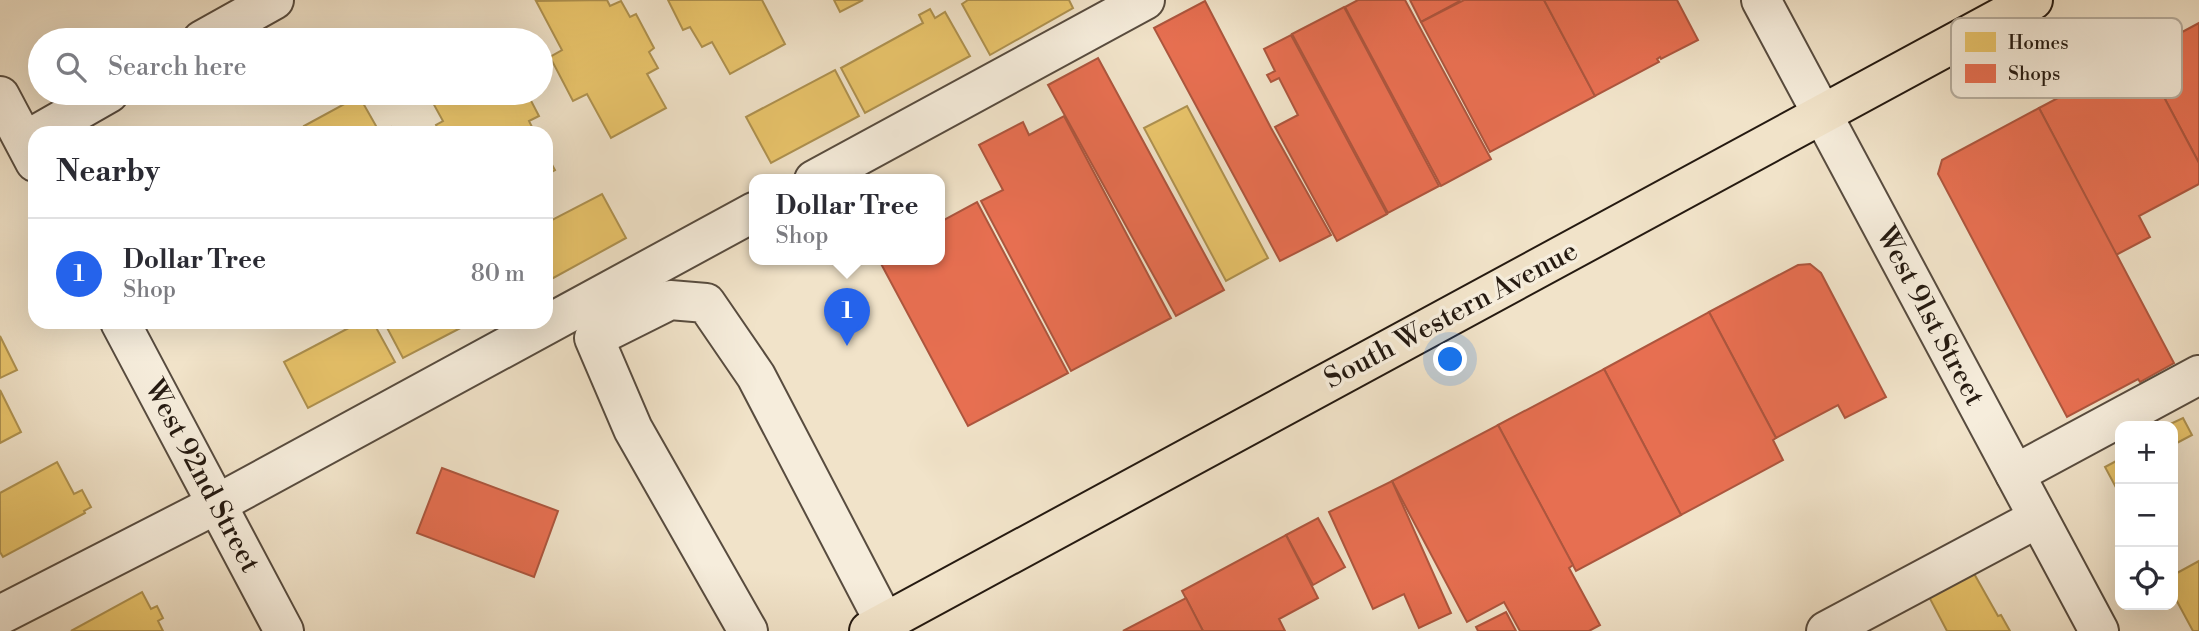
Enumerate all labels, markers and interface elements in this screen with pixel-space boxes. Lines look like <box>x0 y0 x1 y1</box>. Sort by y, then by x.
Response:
legend <box>1951 18 2182 98</box>
search box <box>28 28 553 105</box>
text: Homes <box>2008 31 2068 55</box>
icon: search <box>52 48 90 86</box>
text: Search here <box>108 51 247 83</box>
text: Shops <box>2008 62 2060 86</box>
text: Nearby <box>56 153 160 191</box>
popup <box>749 174 945 265</box>
text: Dollar Tree <box>775 190 919 222</box>
street label: West 91st Street <box>1868 219 1992 412</box>
text: Shop <box>775 222 829 250</box>
street label: South Western Avenue <box>1318 233 1584 397</box>
text: Dollar Tree <box>123 244 266 276</box>
text: 1 <box>73 260 85 288</box>
text: 80 m <box>471 260 525 288</box>
text: Shop <box>123 276 176 304</box>
pin: 1 <box>824 288 870 346</box>
your location <box>1433 342 1467 376</box>
street label: West 92nd Street <box>136 373 268 578</box>
map controls <box>2115 421 2178 610</box>
button: + <box>2115 421 2178 484</box>
button: − <box>2115 484 2178 547</box>
button: locate <box>2115 547 2178 610</box>

